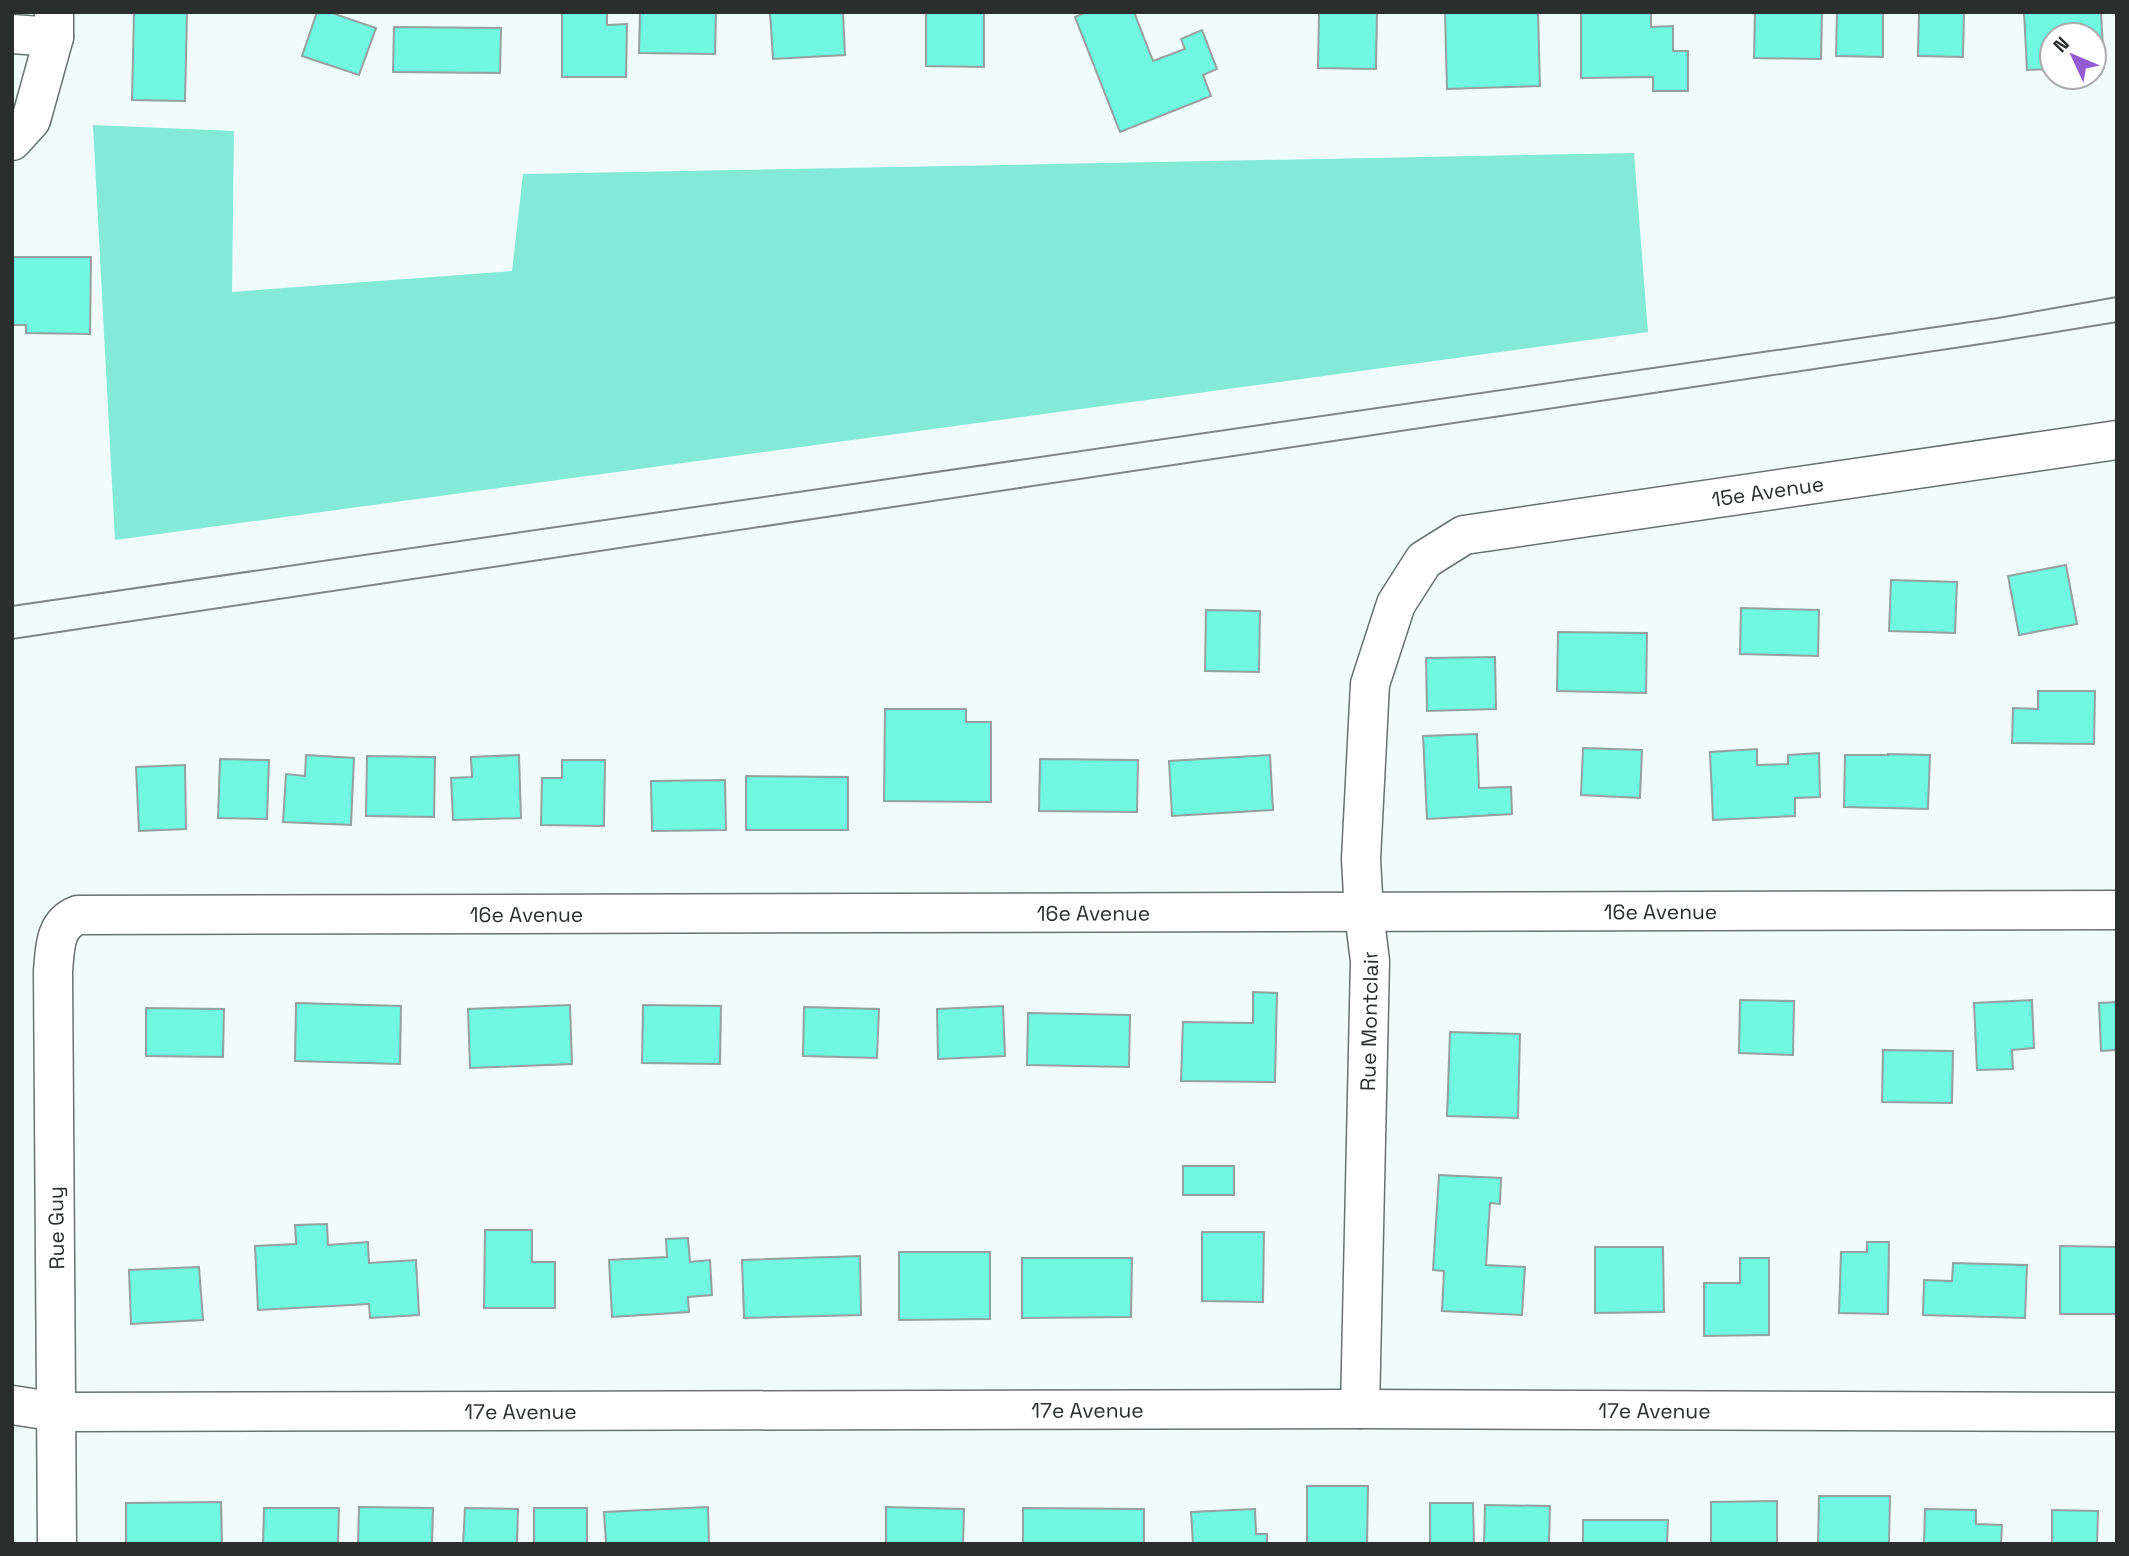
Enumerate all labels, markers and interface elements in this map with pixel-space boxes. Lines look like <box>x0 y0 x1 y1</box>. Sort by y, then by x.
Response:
north arrow <box>2038 21 2108 91</box>
text: N <box>2048 31 2075 58</box>
street label: 15e Avenue <box>1710 469 1825 512</box>
street label: 16e Avenue <box>1604 897 1717 925</box>
street label: 16e Avenue <box>1037 899 1150 926</box>
street label: 16e Avenue <box>470 900 583 928</box>
street label: Rue Montclair <box>1354 949 1384 1091</box>
street label: Rue Guy <box>42 1186 70 1270</box>
street label: 17e Avenue <box>1031 1396 1144 1423</box>
street label: 17e Avenue <box>1598 1396 1711 1424</box>
street label: 17e Avenue <box>464 1397 577 1425</box>

